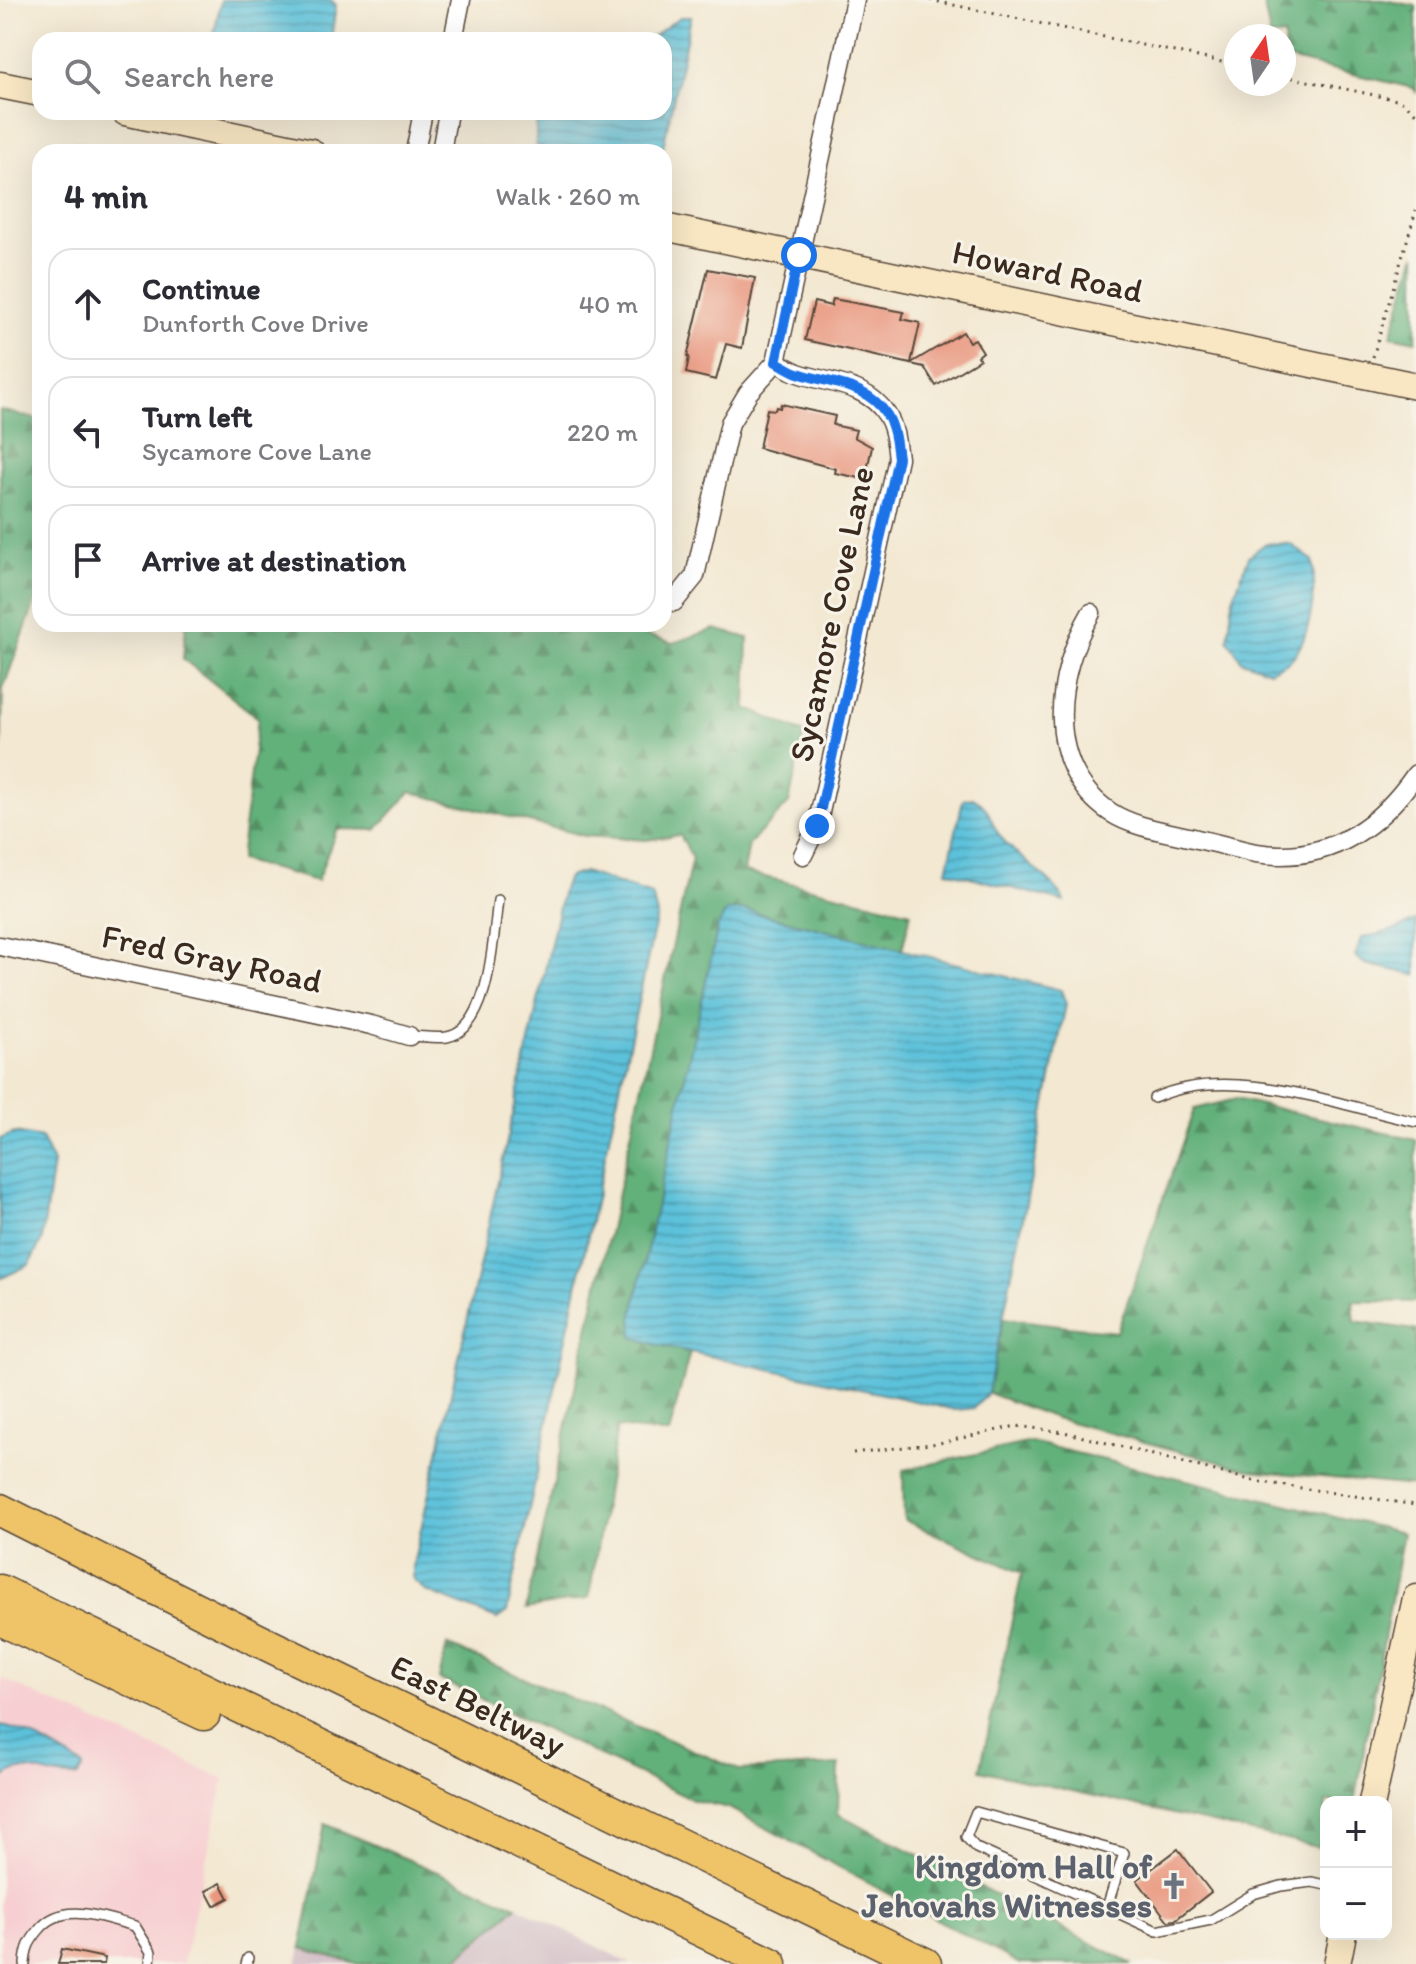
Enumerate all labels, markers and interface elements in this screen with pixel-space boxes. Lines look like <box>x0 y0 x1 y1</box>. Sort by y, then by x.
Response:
north arrow <box>1224 24 1296 96</box>
search box <box>32 32 672 120</box>
icon: search <box>60 54 104 98</box>
text: Search here <box>124 58 274 95</box>
text: 4 min <box>64 176 148 217</box>
text: Walk · 260 m <box>495 180 640 212</box>
street label: Howard Road <box>949 231 1147 312</box>
route start <box>781 237 817 273</box>
text: Continue <box>142 270 261 307</box>
icon: ahead <box>66 282 110 326</box>
text: 40 m <box>579 288 638 320</box>
text: Dunforth Cove Drive <box>142 307 369 339</box>
text: Turn left <box>142 398 253 435</box>
icon: left <box>66 410 110 454</box>
text: 220 m <box>567 416 638 448</box>
text: Sycamore Cove Lane <box>142 435 372 467</box>
street label: Sycamore Cove Lane <box>780 463 883 765</box>
icon: arrive <box>66 538 110 582</box>
text: Arrive at destination <box>142 542 406 579</box>
route end <box>799 808 835 844</box>
street label: Fred Gray Road <box>98 915 326 1002</box>
street label: East Beltway <box>384 1646 572 1765</box>
map controls <box>1320 1796 1392 1940</box>
button: + <box>1320 1796 1392 1868</box>
place label: Kingdom Hall of Jehovahs Witnesses <box>860 1846 1153 1926</box>
button: − <box>1320 1868 1392 1940</box>
church icon: Kingdom Hall of Jehovahs Witnesses <box>1159 1871 1189 1901</box>

